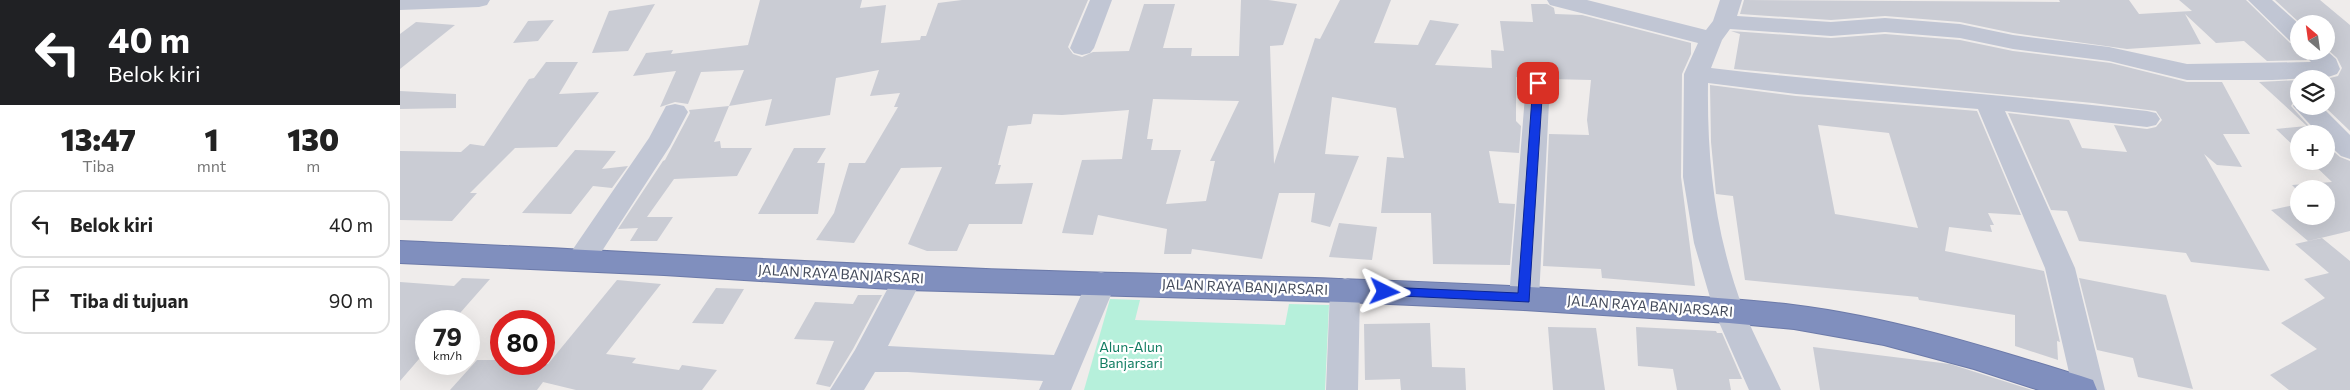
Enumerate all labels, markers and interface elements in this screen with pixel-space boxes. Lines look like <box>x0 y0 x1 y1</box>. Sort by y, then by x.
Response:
north arrow <box>2290 15 2335 60</box>
map controls <box>2290 15 2335 225</box>
text: 40 m <box>108 17 190 60</box>
icon: left <box>25 20 90 85</box>
text: Belok kiri <box>108 60 201 87</box>
pin <box>1517 62 1559 104</box>
icon: arrive <box>1524 69 1552 97</box>
button: layers <box>2290 70 2335 115</box>
text: 13:47 <box>61 120 136 157</box>
text: 1 <box>205 120 219 157</box>
text: 130 <box>287 120 339 157</box>
button: + <box>2290 125 2335 170</box>
text: Tiba <box>82 156 114 175</box>
text: mnt <box>197 156 226 175</box>
text: m <box>306 156 320 175</box>
button: − <box>2290 180 2335 225</box>
icon: left <box>27 210 55 238</box>
text: Belok kiri <box>70 213 153 236</box>
text: 40 m <box>329 213 373 236</box>
street label: JALAN RAYA BANJARSARI <box>758 261 924 286</box>
position arrow <box>1358 265 1410 317</box>
street label: JALAN RAYA BANJARSARI <box>1162 275 1328 298</box>
icon: arrive <box>27 286 55 314</box>
text: Tiba di tujuan <box>70 289 188 312</box>
text: 90 m <box>329 289 373 312</box>
street label: JALAN RAYA BANJARSARI <box>1567 291 1734 320</box>
speed limit sign: 80 <box>490 310 555 375</box>
text: 79 <box>433 321 462 351</box>
park label: Alun-Alun Banjarsari <box>1099 338 1163 371</box>
text: km/h <box>433 348 462 362</box>

